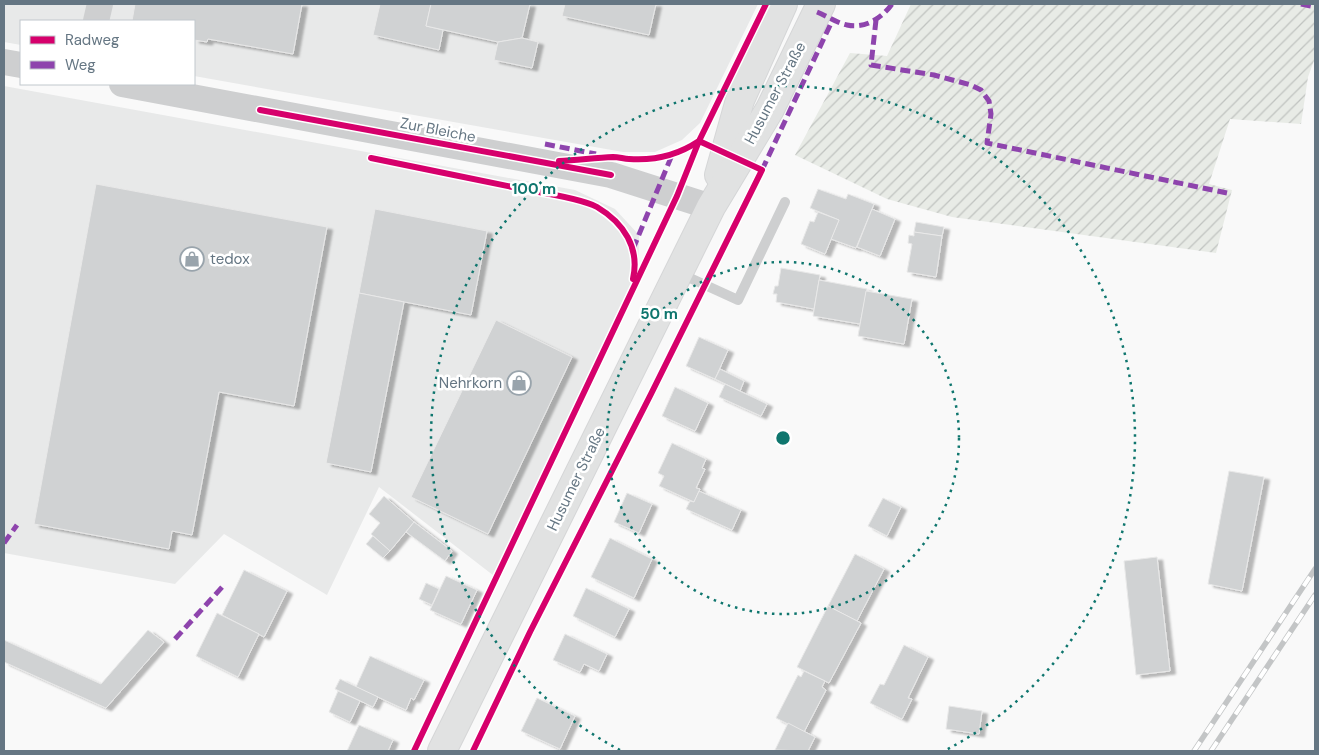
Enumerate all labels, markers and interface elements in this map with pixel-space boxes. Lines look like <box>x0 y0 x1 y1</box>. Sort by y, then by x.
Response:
legend <box>20 20 195 85</box>
text: Radweg <box>65 30 119 50</box>
street label: Husumer Straße <box>740 38 810 148</box>
text: Weg <box>65 55 96 75</box>
street label: Zur Bleiche <box>399 113 477 147</box>
text: 100 m <box>512 179 556 199</box>
shop icon: tedox <box>179 246 205 272</box>
place label: tedox <box>210 249 250 269</box>
text: 50 m <box>640 304 678 324</box>
shop icon: Nehrkorn <box>506 370 532 396</box>
place label: Nehrkorn <box>439 373 502 393</box>
street label: Husumer Straße <box>542 424 610 534</box>
centre of rings <box>774 429 792 447</box>

